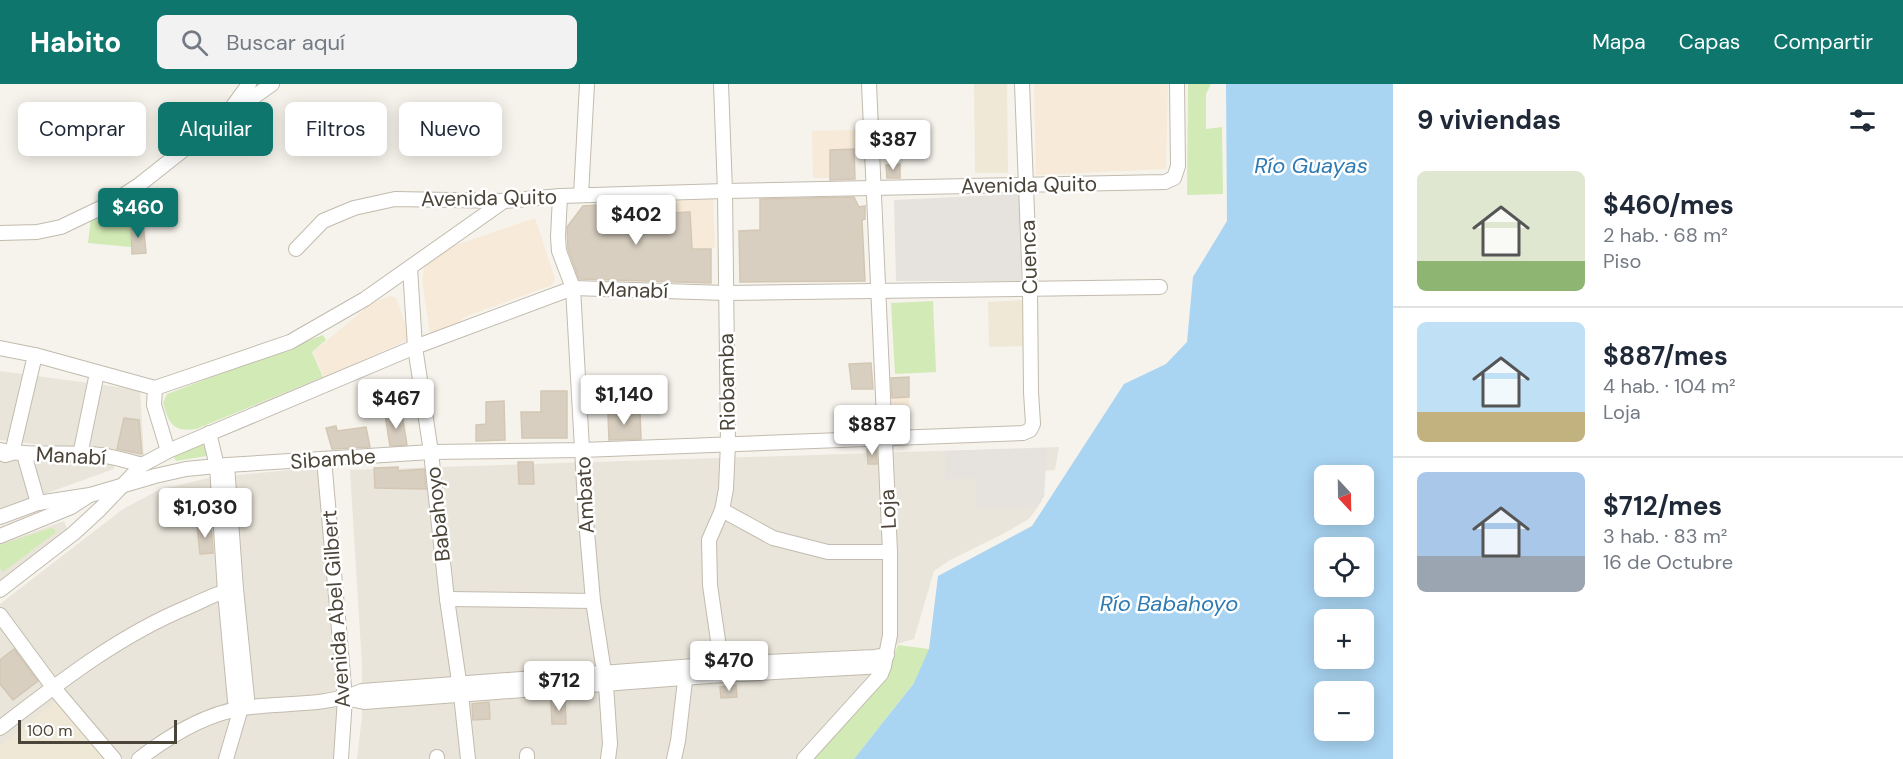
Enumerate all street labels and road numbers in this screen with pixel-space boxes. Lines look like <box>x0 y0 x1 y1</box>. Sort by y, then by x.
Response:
street label: Avenida Quito <box>961 170 1097 200</box>
street label: Avenida Quito <box>421 183 557 213</box>
street label: Cuenca <box>1014 219 1044 295</box>
street label: Manabí <box>597 275 669 305</box>
street label: Riobamba <box>712 333 742 431</box>
street label: Manabí <box>35 440 107 472</box>
street label: Sibambe <box>289 442 377 476</box>
street label: Ambato <box>569 456 601 534</box>
street label: Babahoyo <box>419 465 457 563</box>
street label: Loja <box>873 488 903 530</box>
street label: Avenida Abel Gilbert <box>315 509 357 709</box>

